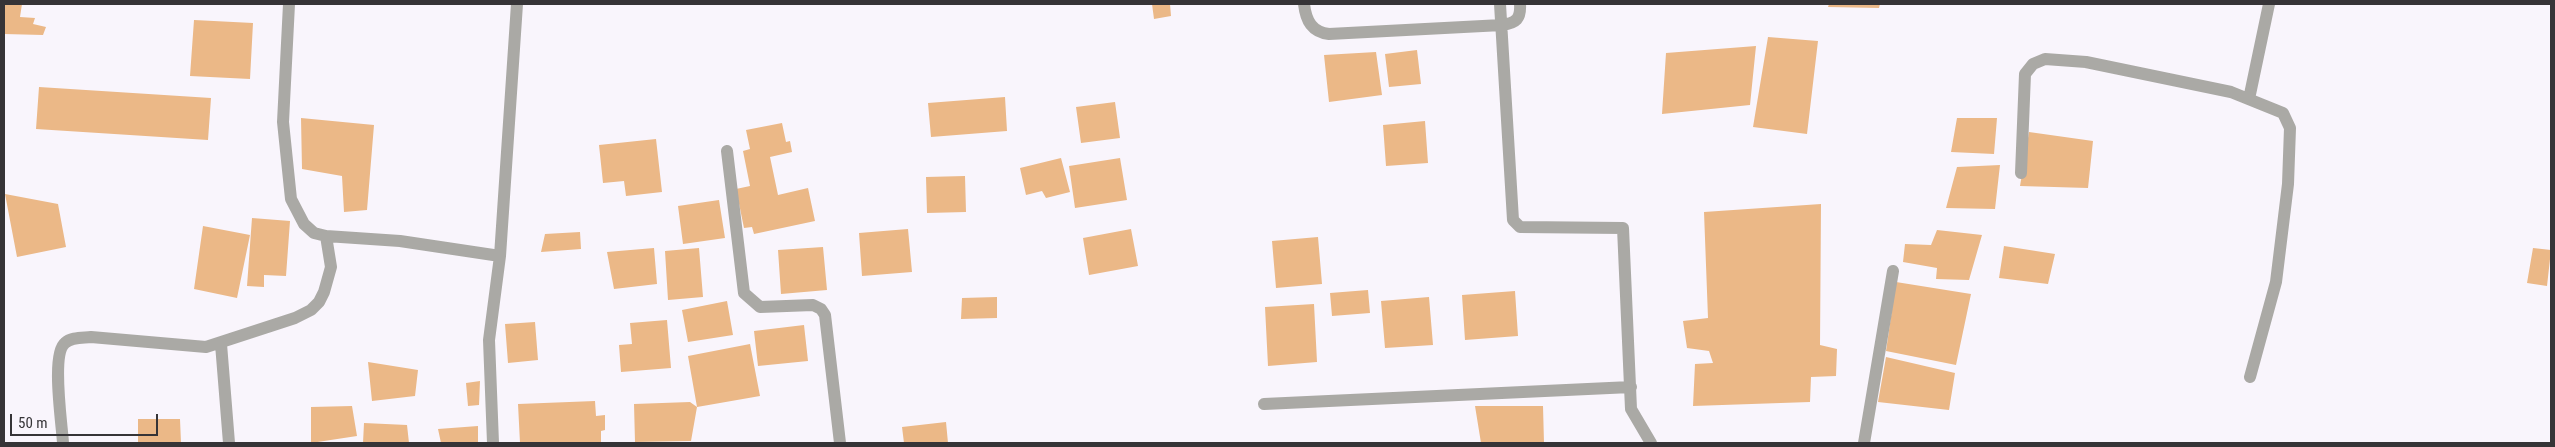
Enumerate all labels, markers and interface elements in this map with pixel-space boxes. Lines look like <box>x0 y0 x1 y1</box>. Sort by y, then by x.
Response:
scale bar <box>12 404 160 436</box>
text: 50 m <box>18 414 48 432</box>

